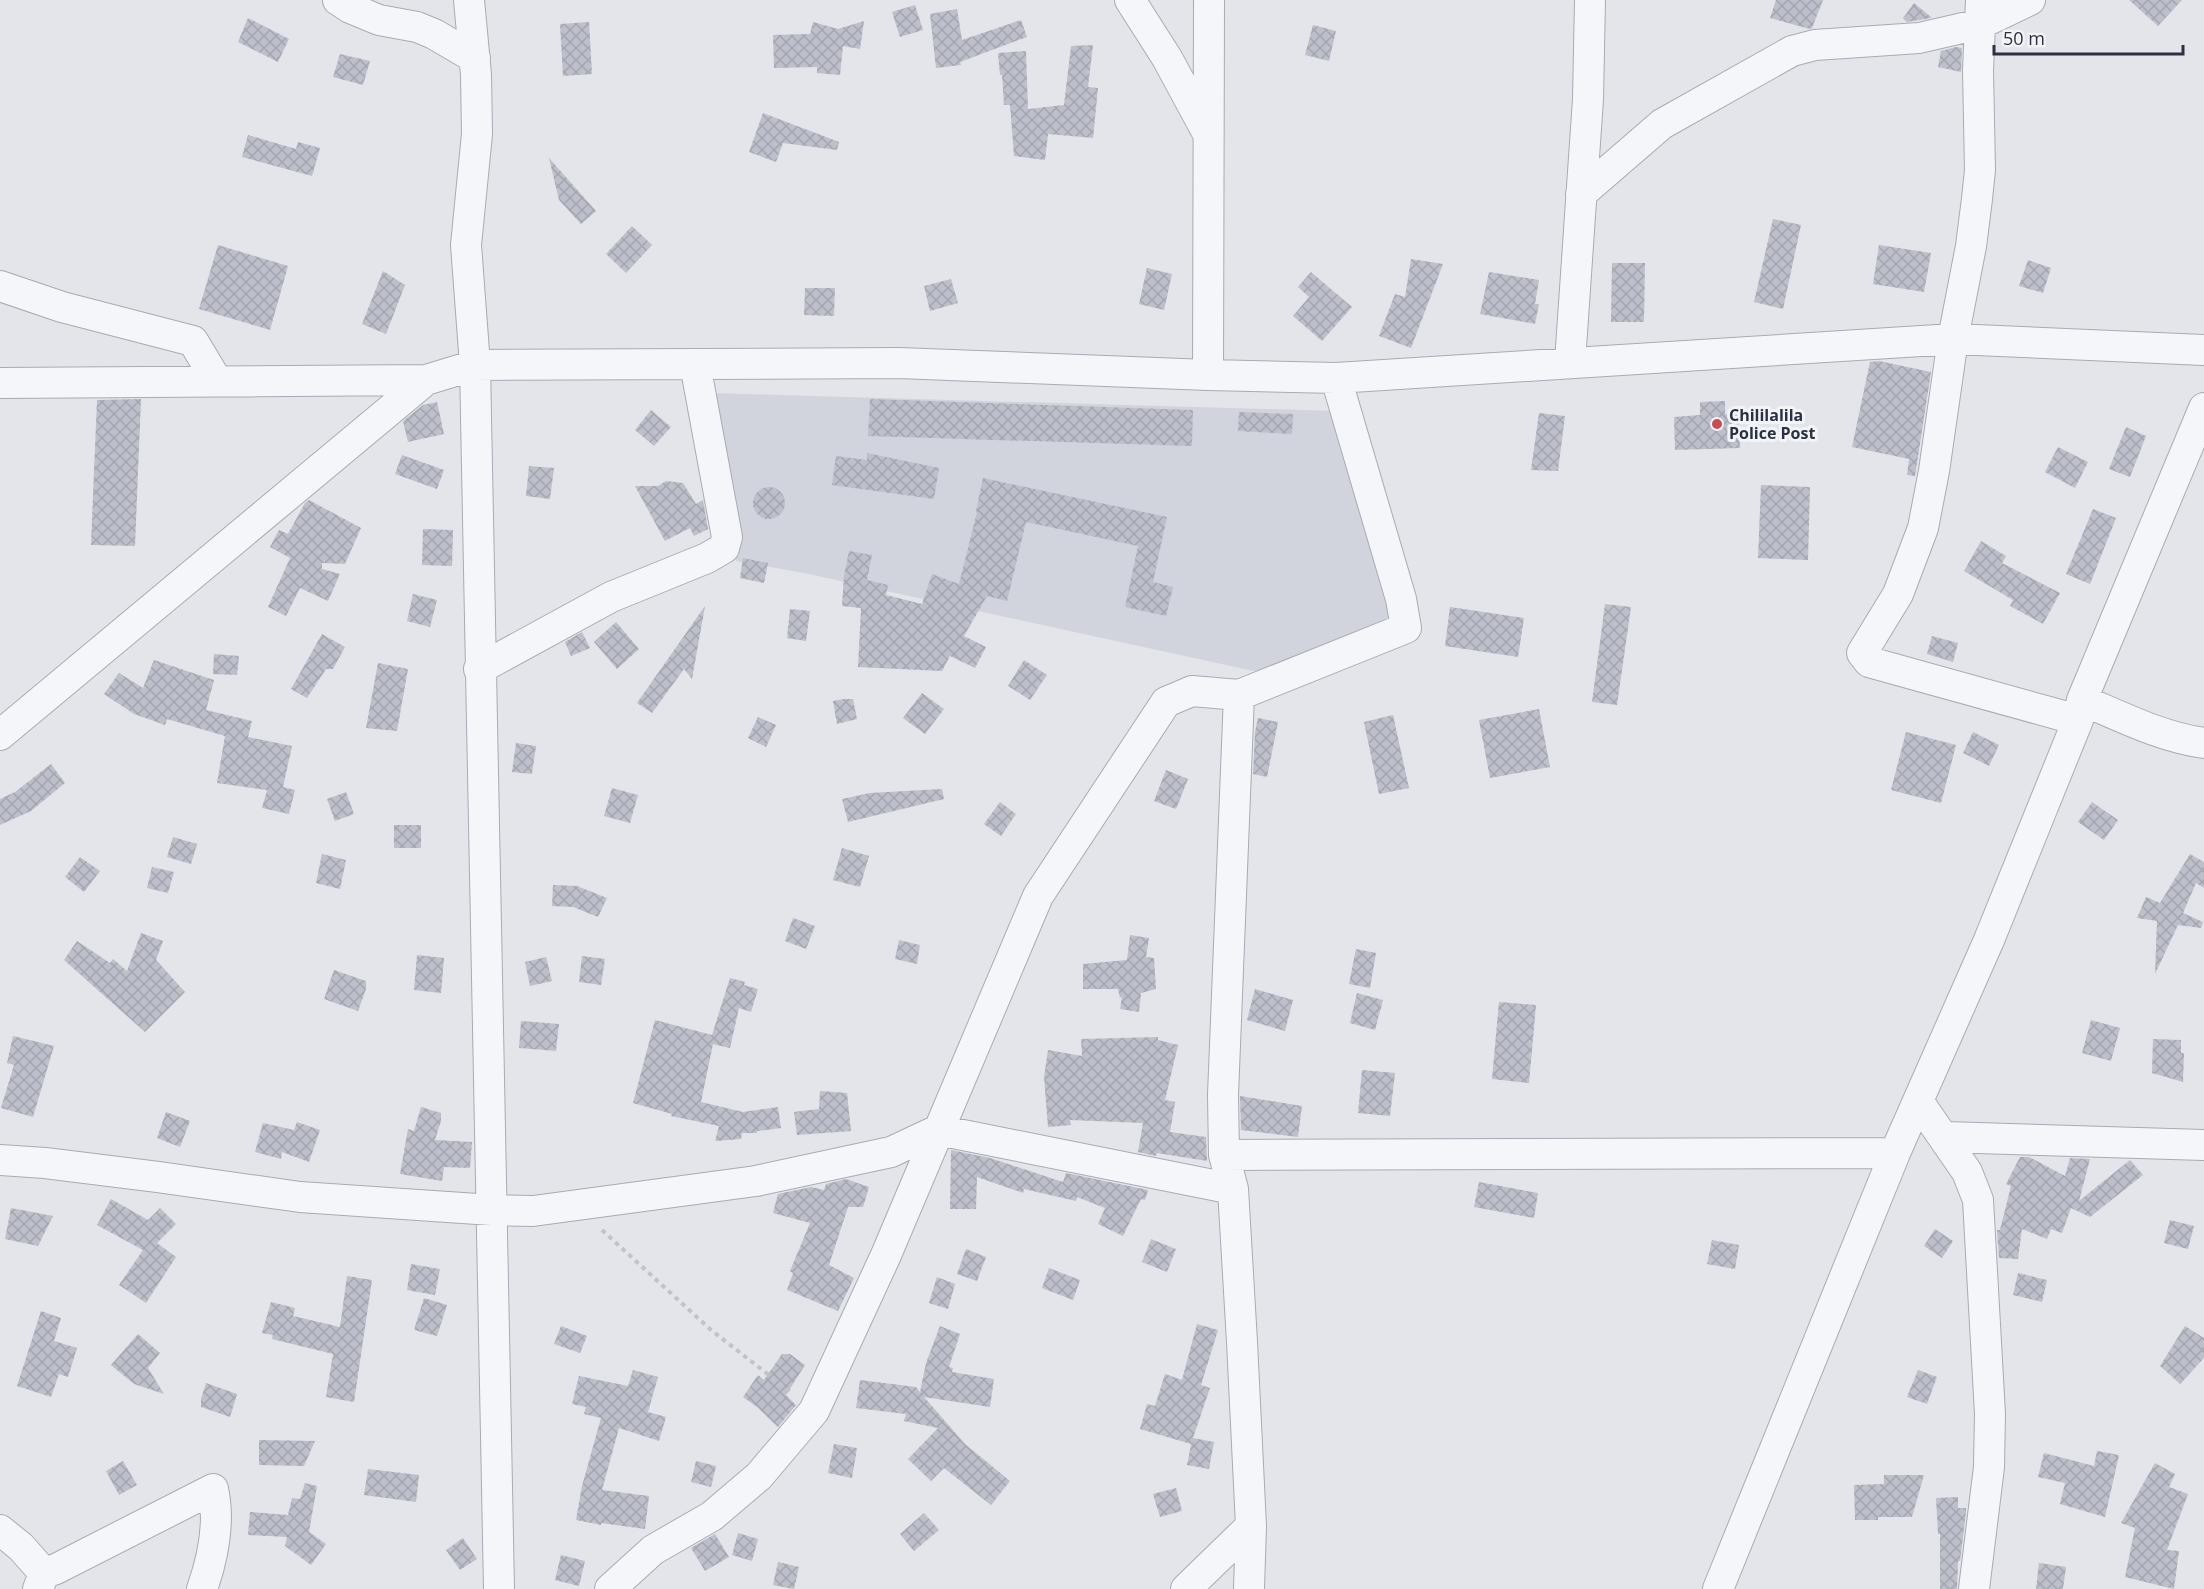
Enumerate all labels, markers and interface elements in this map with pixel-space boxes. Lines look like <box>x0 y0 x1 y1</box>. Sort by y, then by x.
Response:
scale bar <box>1994 18 2183 56</box>
text: 50 m <box>2003 26 2045 50</box>
place label: Chililalila Police Post <box>1729 404 1815 444</box>
marker: Chililalila Police Post <box>1710 417 1724 431</box>

